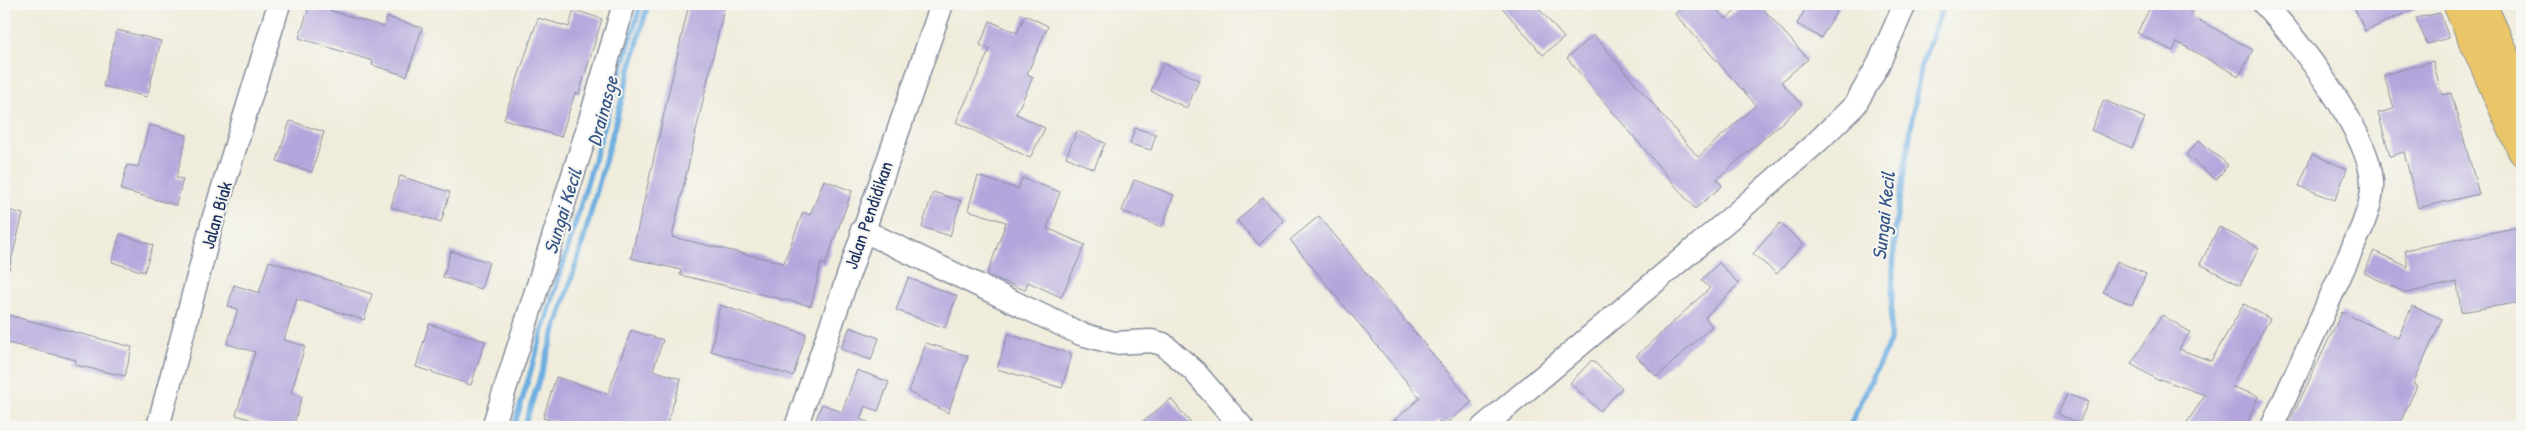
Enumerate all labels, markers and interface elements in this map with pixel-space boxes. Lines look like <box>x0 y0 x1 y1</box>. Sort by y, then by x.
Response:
water label: Drainasge <box>580 72 625 149</box>
street label: Jalan Pendidikan <box>837 158 899 272</box>
water label: Sungai Kecil <box>536 163 589 257</box>
water label: Sungai Kecil <box>1865 169 1902 261</box>
street label: Jalan Biak <box>194 178 238 252</box>

